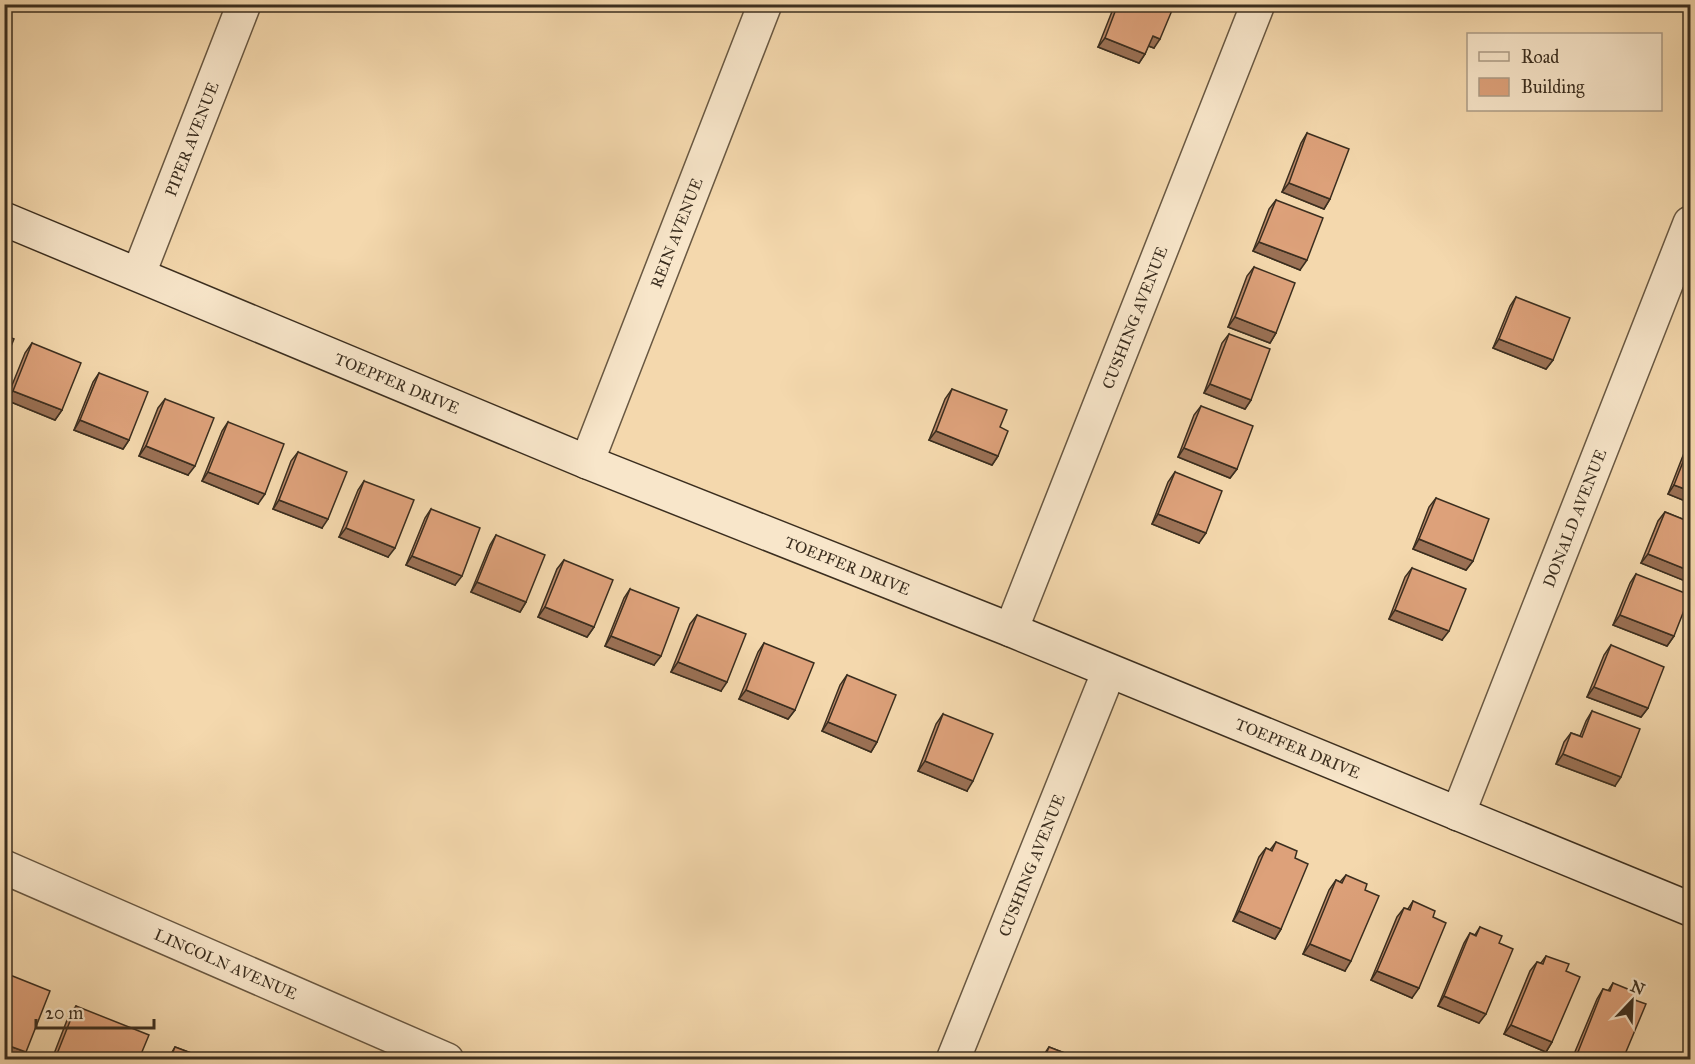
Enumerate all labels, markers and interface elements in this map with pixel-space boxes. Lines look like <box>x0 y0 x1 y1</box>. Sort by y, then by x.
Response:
legend <box>1467 33 1662 111</box>
text: Road <box>1521 46 1559 68</box>
text: Building <box>1521 76 1585 99</box>
street label: PIPER AVENUE <box>160 79 222 199</box>
street label: REIN AVENUE <box>646 175 706 290</box>
street label: CUSHING AVENUE <box>1098 243 1171 392</box>
street label: TOEPFER DRIVE <box>332 348 462 417</box>
street label: DONALD AVENUE <box>1539 446 1610 590</box>
street label: TOEPFER DRIVE <box>782 532 913 599</box>
street label: TOEPFER DRIVE <box>1233 714 1363 782</box>
street label: CUSHING AVENUE <box>994 791 1068 939</box>
street label: LINCOLN AVENUE <box>152 924 300 1003</box>
north arrow <box>1602 971 1662 1031</box>
text: N <box>1628 976 1648 999</box>
scale bar <box>36 992 154 1030</box>
text: 20 m <box>45 1002 83 1024</box>

